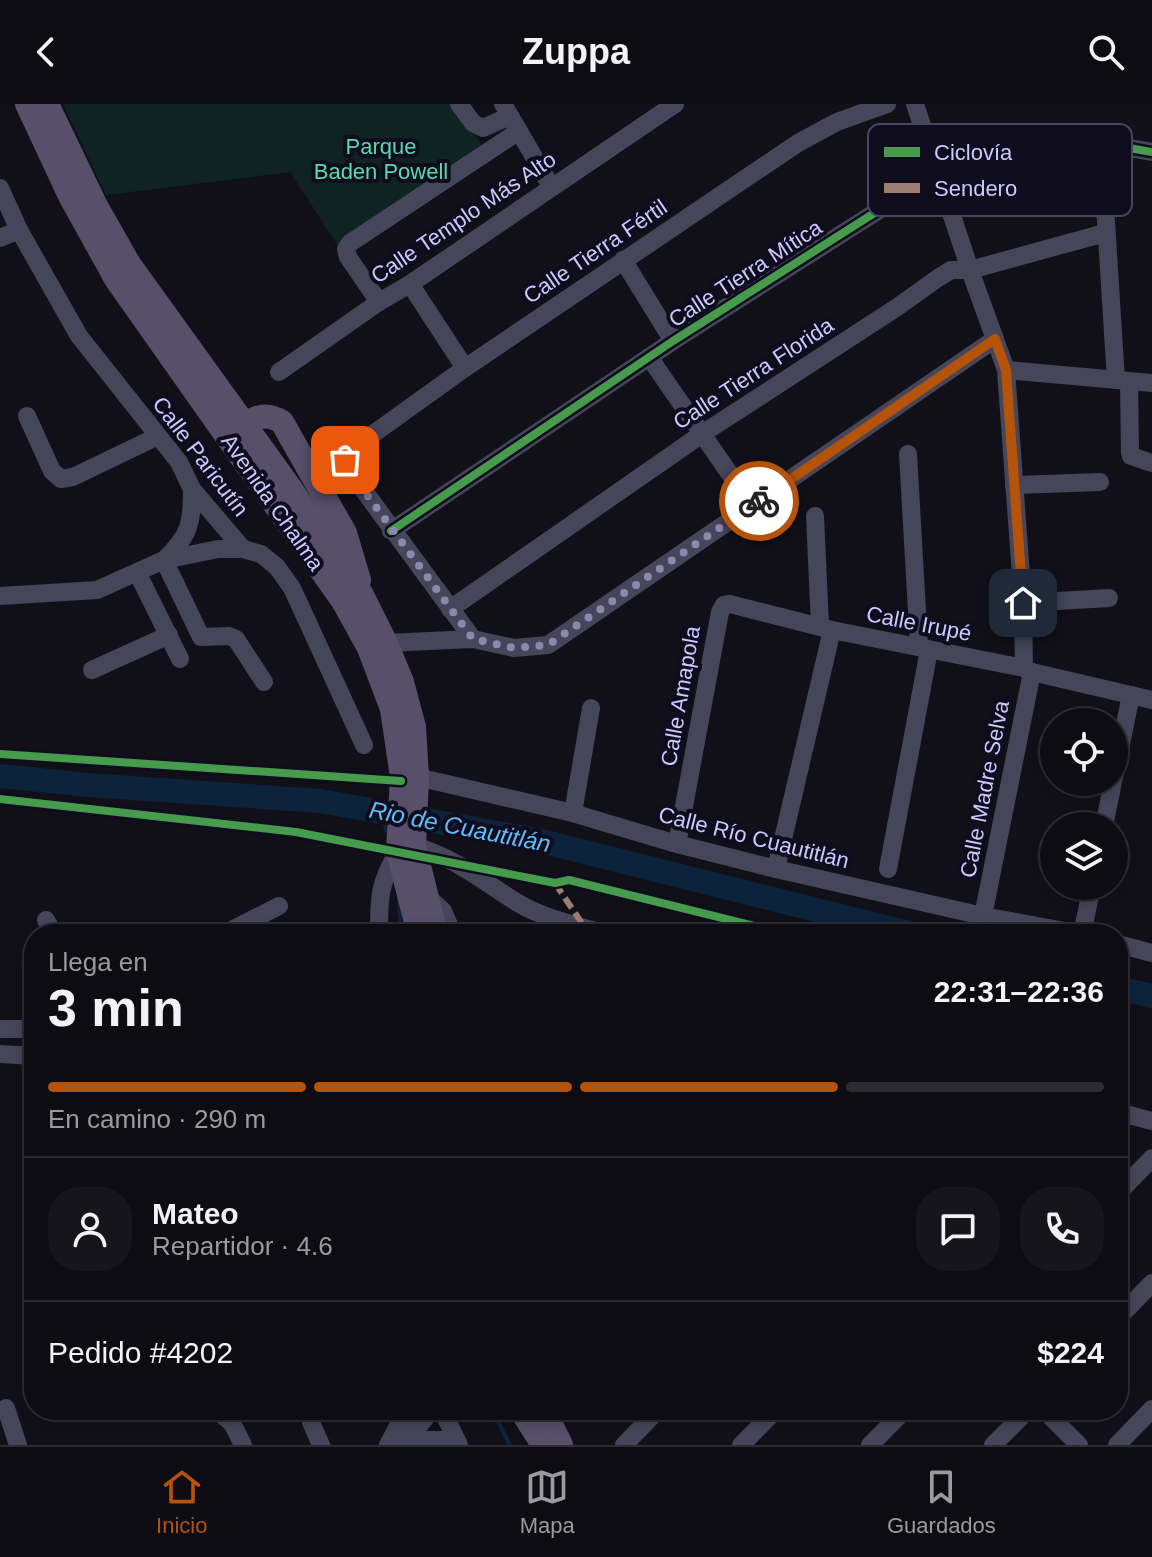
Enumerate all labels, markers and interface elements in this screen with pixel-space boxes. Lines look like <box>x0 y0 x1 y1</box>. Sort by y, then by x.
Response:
icon: back <box>24 30 68 74</box>
icon: search <box>1084 30 1128 74</box>
text: Zuppa <box>522 31 630 72</box>
legend <box>868 124 1132 216</box>
park label: Parque Baden Powell <box>314 134 448 184</box>
text: Ciclovía <box>934 140 1013 165</box>
street label: Calle Templo Más Alto <box>366 146 560 289</box>
text: Sendero <box>934 176 1017 201</box>
street label: Calle Tierra Fértil <box>519 194 672 309</box>
street label: Calle Tierra Mítica <box>664 214 827 332</box>
street label: Calle Tierra Florida <box>669 312 839 435</box>
street label: Calle Paricutín <box>148 392 254 521</box>
pin <box>311 426 379 494</box>
street label: Avenida Chalma <box>216 429 329 576</box>
icon: bag <box>323 438 367 482</box>
courier <box>719 461 799 541</box>
icon: bike <box>737 479 781 523</box>
pin <box>989 569 1057 637</box>
icon: home <box>1001 581 1045 625</box>
street label: Calle Irupé <box>864 601 974 646</box>
street label: Calle Amapola <box>656 623 705 768</box>
street label: Calle Madre Selva <box>955 698 1014 880</box>
map controls <box>1040 708 1128 900</box>
button: locate <box>1040 708 1128 796</box>
water label: Rio de Cuautitlán <box>367 796 553 857</box>
street label: Calle Río Cuautitlán <box>656 802 852 873</box>
button: layers <box>1040 812 1128 900</box>
text: Llega en <box>48 947 148 977</box>
text: 22:31–22:36 <box>934 975 1104 1008</box>
text: 3 min <box>48 979 184 1037</box>
text: En camino · 290 m <box>48 1104 266 1134</box>
button: person <box>48 1187 132 1271</box>
button: chat <box>916 1187 1000 1271</box>
button: phone <box>1020 1187 1104 1271</box>
text: Mateo <box>152 1197 239 1230</box>
text: Repartidor · 4.6 <box>152 1231 333 1261</box>
text: Pedido #4202 <box>48 1336 233 1369</box>
text: $224 <box>1037 1336 1104 1369</box>
tab: Inicio <box>156 1465 207 1539</box>
tab: Mapa <box>520 1465 575 1539</box>
tab: Guardados <box>887 1465 996 1539</box>

